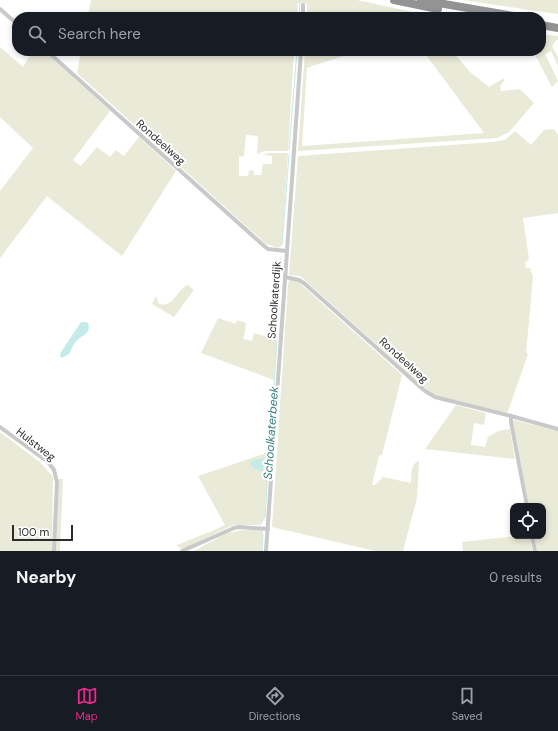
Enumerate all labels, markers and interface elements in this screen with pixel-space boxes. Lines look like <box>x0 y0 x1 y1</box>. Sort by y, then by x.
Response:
search box <box>12 12 546 56</box>
icon: search <box>26 23 48 45</box>
text: Search here <box>58 24 141 44</box>
street label: Rondeelweg <box>133 116 189 168</box>
street label: Schoolkaterdijk <box>264 260 284 339</box>
street label: Rondeelweg <box>376 334 432 386</box>
water label: Schoolkaterbeek <box>260 385 282 480</box>
street label: Hulstweg <box>13 424 59 464</box>
map controls <box>510 503 546 539</box>
button: locate <box>510 503 546 539</box>
scale bar <box>12 523 73 542</box>
text: 100 m <box>18 525 49 539</box>
text: Nearby <box>16 566 76 588</box>
text: 0 results <box>489 569 542 586</box>
tab: Map <box>76 685 98 723</box>
tab: Directions <box>249 685 301 723</box>
tab: Saved <box>452 685 482 723</box>

